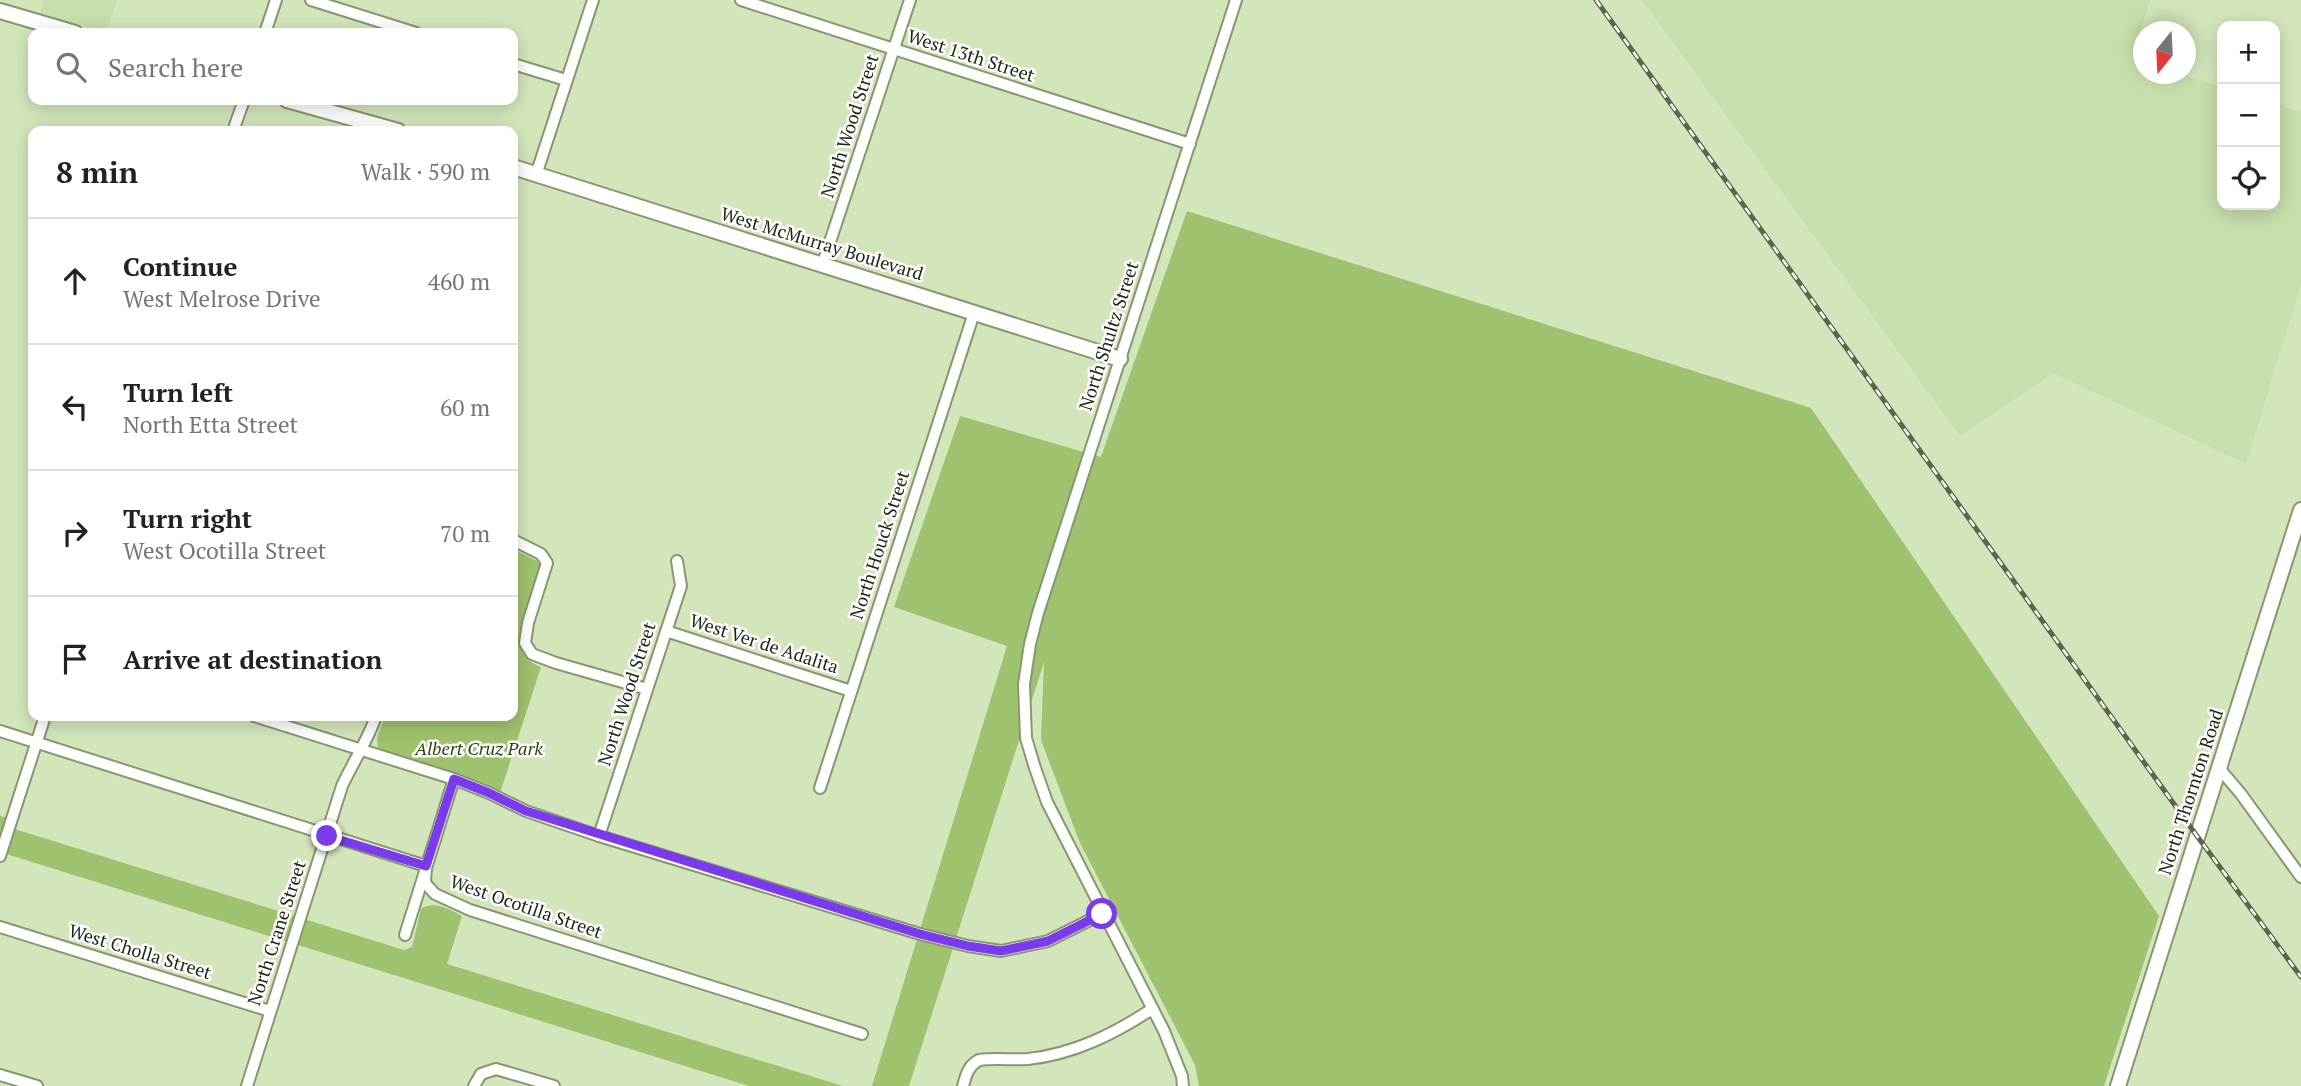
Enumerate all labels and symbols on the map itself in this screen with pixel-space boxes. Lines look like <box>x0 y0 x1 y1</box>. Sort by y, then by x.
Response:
north arrow <box>2133 21 2196 84</box>
street label: West 13th Street <box>905 23 1038 87</box>
street label: North Wood Street <box>815 51 884 201</box>
street label: West McMurray Boulevard <box>718 201 926 285</box>
street label: North Shultz Street <box>1073 258 1144 413</box>
street label: North Houck Street <box>844 467 915 622</box>
street label: West Ver de Adalita <box>687 608 842 678</box>
street label: North Wood Street <box>592 619 661 769</box>
street label: North Thornton Road <box>2152 706 2228 878</box>
park label: Albert Cruz Park <box>414 736 543 760</box>
route end <box>311 820 342 851</box>
street label: North Crane Street <box>241 857 311 1008</box>
street label: West Ocotilla Street <box>447 869 606 943</box>
route start <box>1086 898 1117 929</box>
street label: West Cholla Street <box>66 918 215 984</box>

